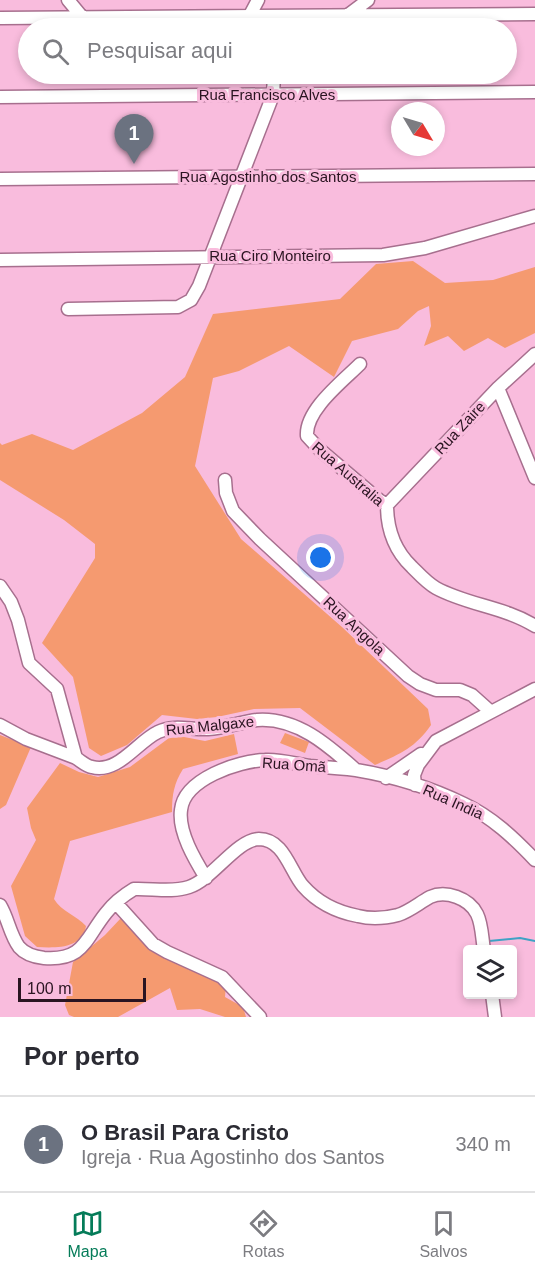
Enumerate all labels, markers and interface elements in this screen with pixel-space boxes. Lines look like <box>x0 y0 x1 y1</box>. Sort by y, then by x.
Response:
search box <box>18 18 517 84</box>
icon: search <box>39 35 72 68</box>
text: Pesquisar aqui <box>87 38 233 63</box>
street label: Rua Francisco Alves <box>199 86 335 103</box>
north arrow <box>391 102 445 156</box>
pin: 1 <box>114 114 154 164</box>
street label: Rua Agostinho dos Santos <box>180 168 356 185</box>
street label: Rua Ciro Monteiro <box>209 247 331 264</box>
street label: Rua Zaire <box>431 398 488 458</box>
street label: Rua Australia <box>309 438 388 510</box>
your location <box>306 543 335 572</box>
street label: Rua Angola <box>320 593 389 659</box>
street label: Rua Malgaxe <box>165 712 255 739</box>
street label: Rua Omã <box>261 754 327 775</box>
street label: Rua India <box>420 781 487 823</box>
map controls <box>463 945 517 999</box>
button: layers <box>463 945 517 999</box>
scale bar <box>18 975 146 1002</box>
text: 100 m <box>27 980 71 997</box>
text: Por perto <box>24 1041 140 1071</box>
text: O Brasil Para Cristo <box>81 1120 289 1145</box>
text: 1 <box>38 1133 49 1155</box>
text: 340 m <box>455 1133 511 1155</box>
text: Igreja · Rua Agostinho dos Santos <box>81 1146 385 1168</box>
tab: Mapa <box>68 1207 108 1261</box>
tab: Rotas <box>243 1207 284 1261</box>
tab: Salvos <box>419 1207 467 1261</box>

